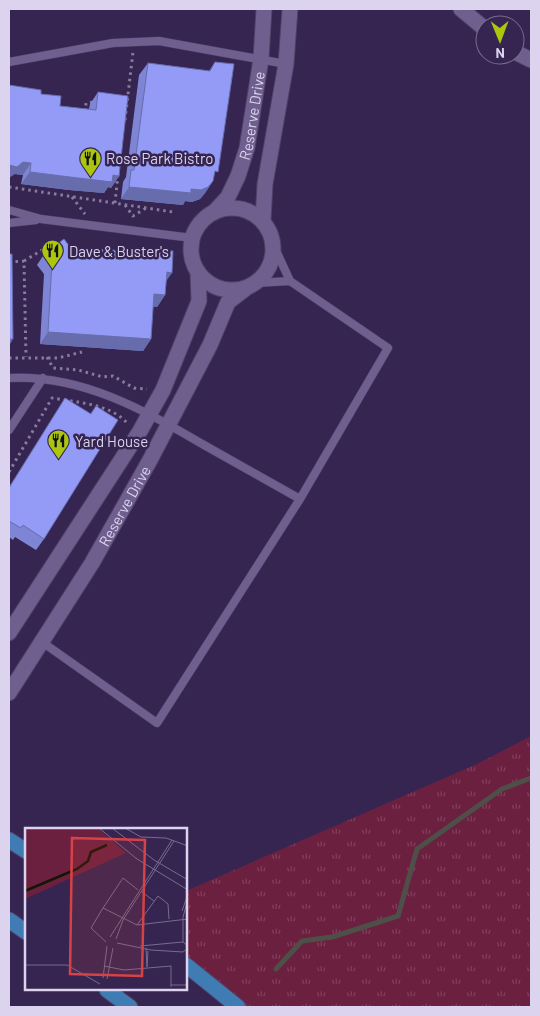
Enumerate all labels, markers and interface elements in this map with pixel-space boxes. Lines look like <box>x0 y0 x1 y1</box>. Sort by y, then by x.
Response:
north arrow <box>475 15 525 65</box>
text: N <box>495 45 505 62</box>
street label: Reserve Drive <box>235 70 268 162</box>
restaurant icon: Rose Park Bistro <box>78 146 102 177</box>
place label: Rose Park Bistro <box>106 149 213 167</box>
restaurant icon: Dave & Buster's <box>41 239 65 270</box>
place label: Dave & Buster's <box>69 242 169 260</box>
restaurant icon: Yard House <box>47 429 71 460</box>
place label: Yard House <box>75 432 148 450</box>
street label: Reserve Drive <box>94 462 154 549</box>
inset map <box>25 828 188 991</box>

